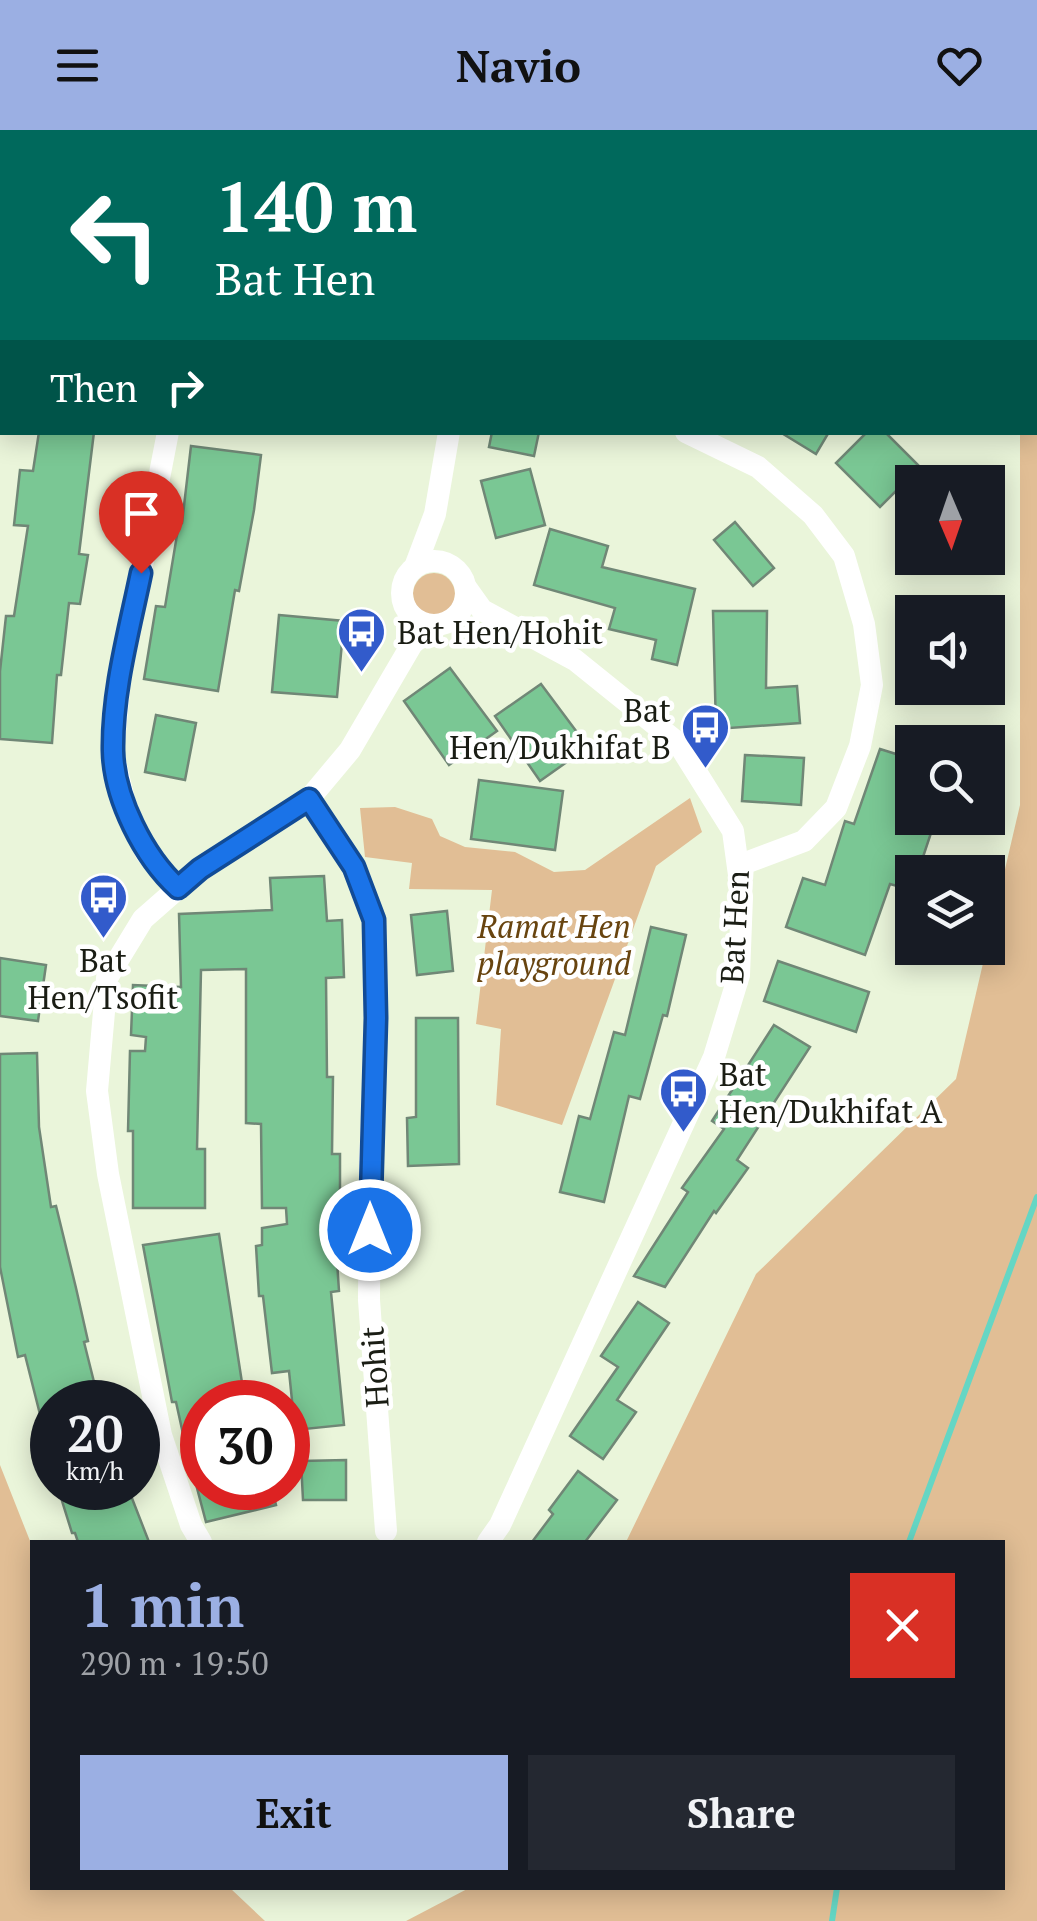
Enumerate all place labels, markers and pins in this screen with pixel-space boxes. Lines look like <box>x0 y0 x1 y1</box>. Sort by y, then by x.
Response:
pin <box>99 471 184 574</box>
bus stop icon: Bat Hen/Hohit <box>336 606 388 674</box>
place label: Bat Hen/Hohit <box>397 611 603 653</box>
place label: Bat Hen/Dukhifat B <box>449 689 671 768</box>
bus stop icon: Bat Hen/Dukhifat B <box>680 702 732 770</box>
bus stop icon: Bat Hen/Tsofit <box>77 872 129 940</box>
place label: Bat Hen/Tsofit <box>28 939 179 1018</box>
place label: Bat Hen/Dukhifat A <box>719 1053 943 1132</box>
bus stop icon: Bat Hen/Dukhifat A <box>658 1066 710 1134</box>

